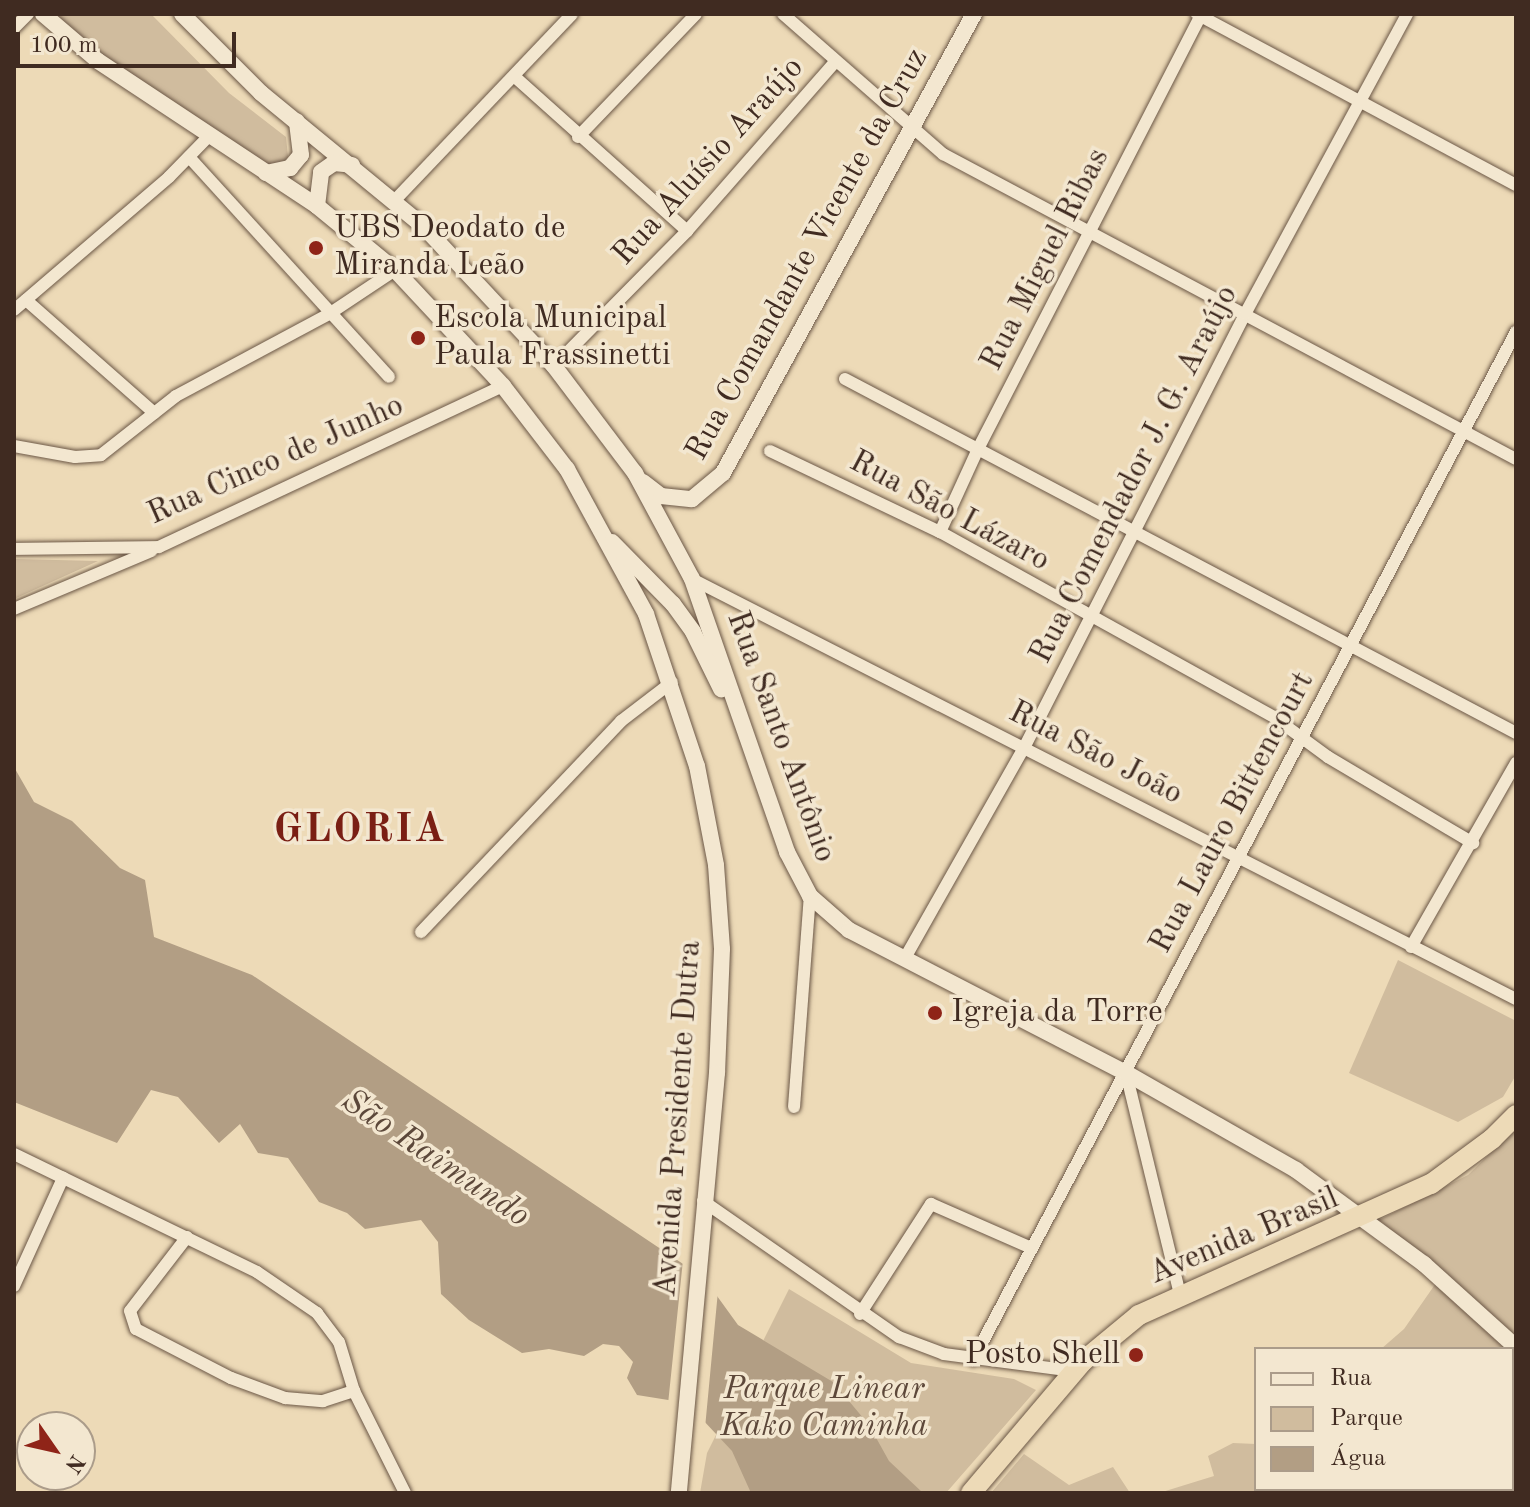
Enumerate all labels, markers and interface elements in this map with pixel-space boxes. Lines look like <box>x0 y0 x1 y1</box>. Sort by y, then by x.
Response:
scale bar <box>20 16 240 66</box>
text: 100 m <box>30 34 98 58</box>
street label: Rua Comandante Vicente da Cruz <box>678 42 938 468</box>
street label: Rua Aluísio Araújo <box>605 50 813 274</box>
street label: Rua Miguel Ribas <box>973 142 1119 378</box>
place label: UBS Deodato de Miranda Leão <box>334 211 565 286</box>
marker: UBS Deodato de Miranda Leão <box>305 237 327 259</box>
street label: Rua Comendador J. G. Araújo <box>1023 279 1247 671</box>
place label: Escola Municipal Paula Frassinetti <box>434 301 671 376</box>
marker: Escola Municipal Paula Frassinetti <box>409 329 427 347</box>
street label: Rua Cinco de Junho <box>142 387 410 535</box>
street label: Rua São Lázaro <box>842 443 1056 581</box>
street label: Rua Santo Antônio <box>717 606 843 868</box>
street label: Rua Lauro Bittencourt <box>1142 666 1324 960</box>
street label: Rua São João <box>1002 694 1188 814</box>
district label: GLORIA <box>273 807 447 855</box>
street label: Avenida Presidente Dutra <box>647 939 711 1299</box>
place label: Igreja da Torre <box>951 994 1163 1032</box>
marker: Igreja da Torre <box>926 1004 944 1022</box>
water label: São Raimundo <box>333 1081 537 1237</box>
street label: Avenida Brasil <box>1143 1180 1345 1294</box>
place label: Posto Shell <box>965 1336 1120 1374</box>
marker: Posto Shell <box>1127 1346 1145 1364</box>
legend <box>1254 1347 1514 1491</box>
text: Rua <box>1330 1367 1372 1391</box>
park label: Parque Linear Kako Caminha <box>720 1372 928 1447</box>
text: Parque <box>1330 1407 1403 1431</box>
north arrow <box>16 1411 96 1491</box>
text: Água <box>1330 1447 1386 1471</box>
text: N <box>60 1450 88 1476</box>

